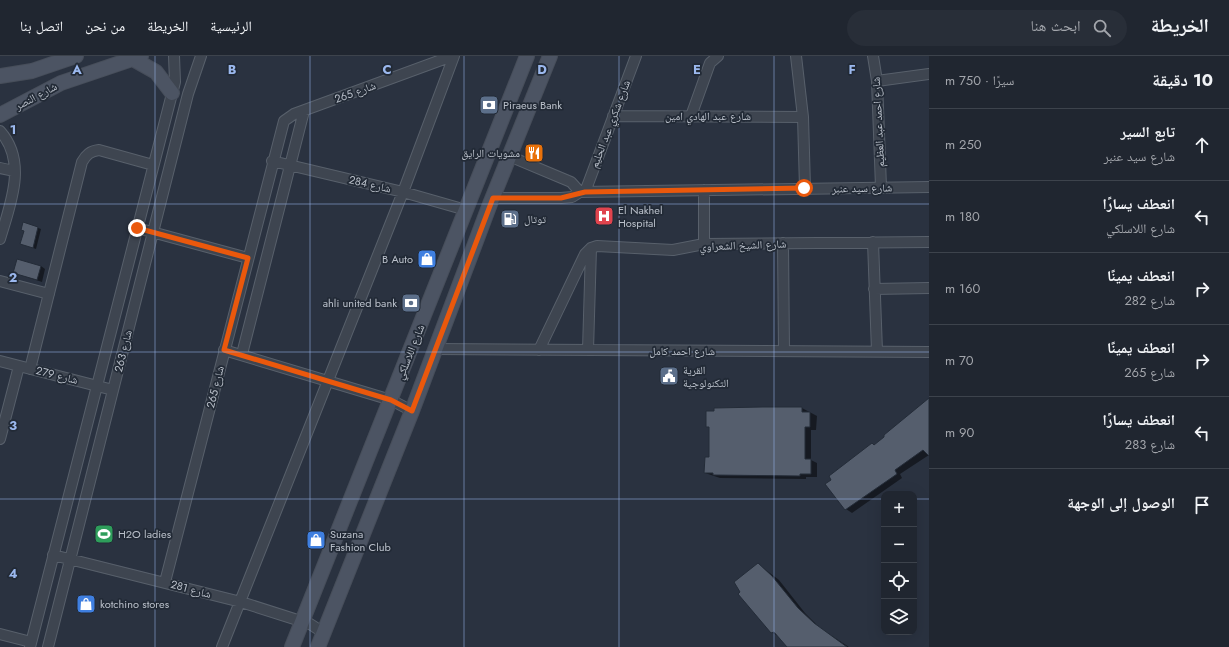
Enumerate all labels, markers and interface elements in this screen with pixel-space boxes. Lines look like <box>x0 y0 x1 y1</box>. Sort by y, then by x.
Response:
search box <box>847 10 1127 46</box>
text: الخريطة <box>1151 12 1209 39</box>
text: ابحث هنا <box>1030 15 1081 37</box>
text: اتصل بنا <box>20 16 63 36</box>
text: من نحن <box>85 16 125 36</box>
text: الخريطة <box>147 16 188 36</box>
text: الرئيسية <box>210 16 252 36</box>
icon: search <box>1091 17 1113 39</box>
text: A <box>71 60 82 79</box>
text: B <box>228 60 237 79</box>
text: C <box>382 60 392 79</box>
text: D <box>537 60 547 79</box>
text: E <box>693 60 701 79</box>
text: F <box>848 60 856 79</box>
text: 10 دقيقة <box>1152 68 1213 92</box>
text: سيرًا · 750 m <box>945 71 1014 90</box>
street label: شارع احمد عبد العظيم <box>868 76 888 168</box>
street label: شارع 265 <box>332 77 378 107</box>
street label: شارع النصر <box>11 78 60 114</box>
street label: شارع شكري عبد الحليم <box>586 78 635 171</box>
bank icon: Piraeus Bank <box>478 94 500 116</box>
place label: Piraeus Bank <box>503 97 562 113</box>
street label: شارع عبد الهادي امين <box>665 108 751 125</box>
text: 1 <box>10 120 16 139</box>
text: تابع السير <box>1120 121 1175 143</box>
icon: ahead <box>1191 134 1213 156</box>
text: 250 m <box>945 135 982 154</box>
restaurant icon: مشويات الرايق <box>523 142 545 164</box>
place label: مشويات الرايق <box>461 145 520 161</box>
text: شارع سيد عنبر <box>1104 147 1175 166</box>
street label: شارع 284 <box>347 171 393 197</box>
route start <box>795 179 813 197</box>
street label: شارع سيد عنبر <box>831 179 892 197</box>
text: انعطف يسارًا <box>1102 193 1175 215</box>
place label: El Nakhel Hospital <box>618 202 663 231</box>
hospital icon: El Nakhel Hospital <box>593 205 615 227</box>
icon: left <box>1191 206 1213 228</box>
text: 180 m <box>945 207 980 226</box>
fuel station icon: توتال <box>499 208 521 230</box>
place label: توتال <box>524 211 547 227</box>
route end <box>128 219 146 237</box>
text: شارع اللاسلكي <box>1106 219 1175 238</box>
street label: شارع الشيخ الشعراوي <box>699 235 787 255</box>
shop icon: B Auto <box>416 248 438 270</box>
place label: B Auto <box>382 251 413 267</box>
text: انعطف يمينًا <box>1107 265 1175 287</box>
text: 2 <box>9 268 17 287</box>
icon: right <box>1191 278 1213 300</box>
text: 160 m <box>945 279 980 298</box>
text: شارع 282 <box>1124 291 1175 310</box>
bank icon: ahli united bank <box>400 292 422 314</box>
place label: ahli united bank <box>323 295 397 311</box>
street label: شارع اللاسلكي <box>392 322 429 382</box>
street label: شارع 263 <box>110 328 136 374</box>
text: انعطف يمينًا <box>1107 337 1175 359</box>
street label: شارع احمد كامل <box>649 343 715 359</box>
icon: right <box>1191 350 1213 372</box>
text: 70 m <box>945 351 974 370</box>
street label: شارع 279 <box>34 362 80 388</box>
place label: القرية التكنولوجية <box>683 362 729 391</box>
text: شارع 265 <box>1124 363 1175 382</box>
street label: شارع 265 <box>202 364 228 410</box>
public building icon: القرية التكنولوجية <box>658 365 680 387</box>
text: انعطف يسارًا <box>1102 409 1175 431</box>
text: 3 <box>9 416 17 435</box>
icon: left <box>1191 422 1213 444</box>
text: 90 m <box>945 423 974 442</box>
text: شارع 283 <box>1125 435 1175 454</box>
map controls <box>881 491 917 635</box>
button: + <box>881 491 917 527</box>
text: الوصول إلى الوجهة <box>1067 492 1175 514</box>
icon: arrive <box>1191 494 1213 516</box>
sports icon: H2O ladies <box>93 523 115 545</box>
place label: H2O ladies <box>118 526 172 542</box>
place label: Suzana Fashion Club <box>330 526 391 555</box>
button: − <box>881 527 917 563</box>
shop icon: Suzana Fashion Club <box>305 529 327 551</box>
button: locate <box>881 563 917 599</box>
text: 4 <box>8 564 18 583</box>
street label: شارع 281 <box>169 576 213 602</box>
shop icon: kotchino stores <box>75 593 97 615</box>
place label: kotchino stores <box>100 596 170 612</box>
button: layers <box>881 599 917 635</box>

